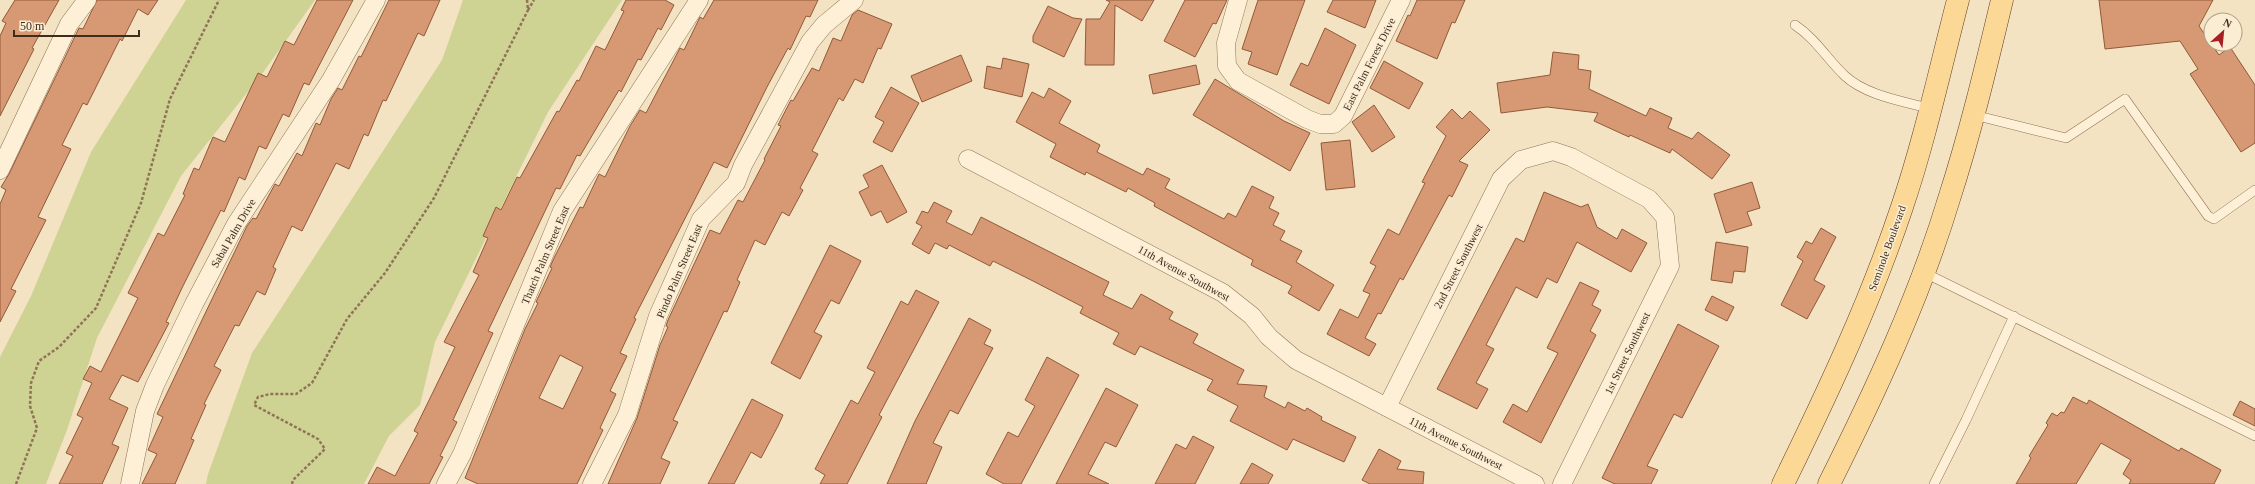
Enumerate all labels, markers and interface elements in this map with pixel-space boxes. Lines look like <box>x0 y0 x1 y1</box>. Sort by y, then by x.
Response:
scale bar <box>14 12 139 38</box>
north arrow <box>2203 12 2243 52</box>
street label: East Palm Forest Drive <box>1340 16 1398 112</box>
text: N <box>2221 16 2234 30</box>
text: 50 m <box>20 19 45 33</box>
street label: Sabal Palm Drive <box>208 196 258 270</box>
street label: Seminole Boulevard <box>1866 203 1908 292</box>
street label: Thatch Palm Street East <box>519 204 571 306</box>
street label: Pindo Palm Street East <box>654 222 704 320</box>
street label: 2nd Street Southwest <box>1431 222 1485 310</box>
street label: 11th Avenue Southwest <box>1136 243 1232 303</box>
street label: 1st Street Southwest <box>1602 310 1652 396</box>
street label: 11th Avenue Southwest <box>1407 414 1505 472</box>

